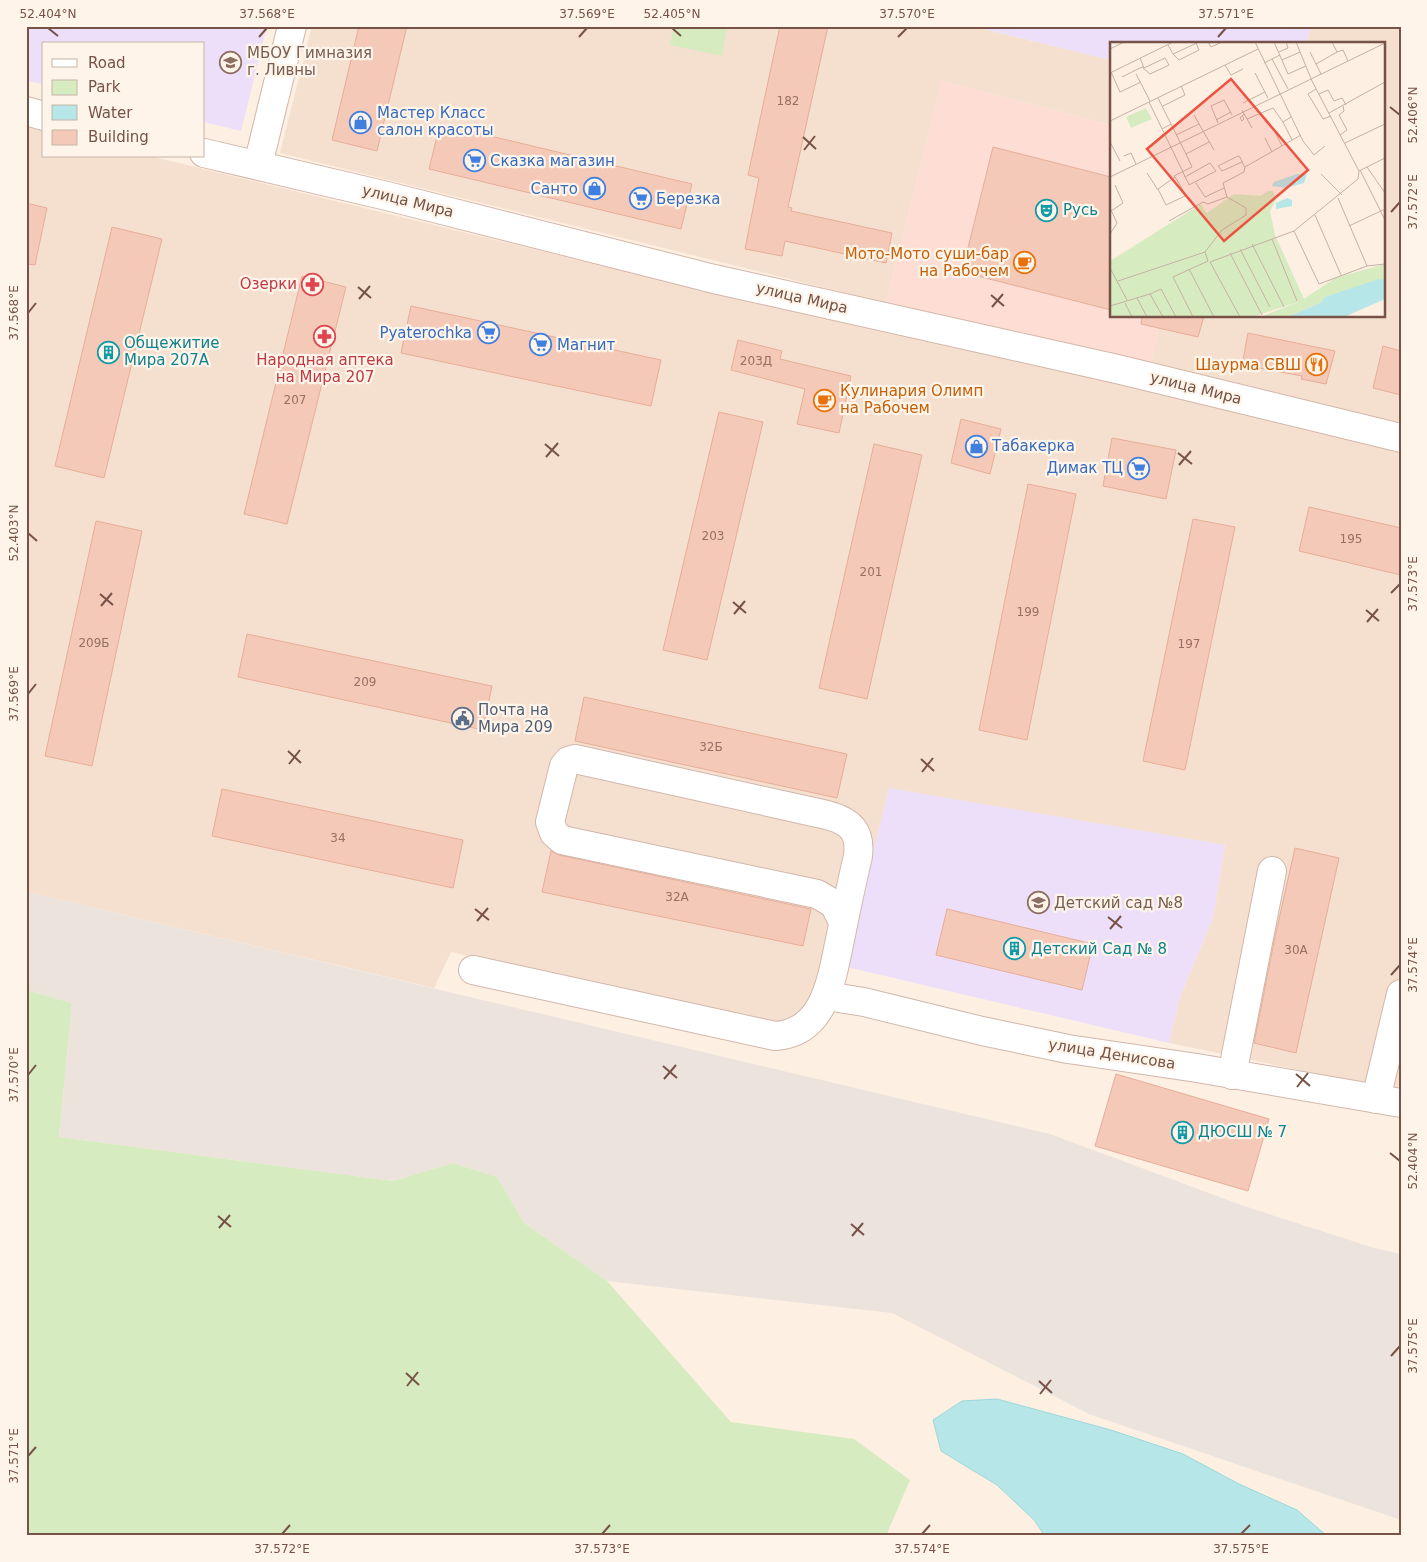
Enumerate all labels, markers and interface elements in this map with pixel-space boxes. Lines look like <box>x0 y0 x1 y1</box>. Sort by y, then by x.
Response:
text: 52.404°N <box>20 7 76 21</box>
text: 37.568°E <box>239 7 295 21</box>
text: 37.569°E <box>559 7 615 21</box>
text: 52.405°N <box>644 7 700 21</box>
text: 37.570°E <box>879 7 935 21</box>
text: 37.571°E <box>1198 7 1254 21</box>
legend <box>42 42 205 158</box>
inset map <box>1110 42 1384 318</box>
place label: МБОУ Гимназия г. Ливны <box>247 44 372 79</box>
school or university icon: МБОУ Гимназия г. Ливны <box>219 50 243 74</box>
text: Road <box>88 54 126 72</box>
text: Park <box>88 78 121 96</box>
text: 52.406°N <box>1406 87 1420 143</box>
house number: 182 <box>777 94 799 108</box>
text: Water <box>88 104 133 122</box>
place label: Мастер Класс салон красоты <box>377 104 494 139</box>
shop icon: Мастер Класс салон красоты <box>349 110 373 134</box>
text: Building <box>88 128 149 146</box>
supermarket icon: Сказка магазин <box>462 149 486 173</box>
place label: Сказка магазин <box>490 152 615 170</box>
text: 37.572°E <box>1406 174 1420 230</box>
shop icon: Санто <box>582 177 606 201</box>
place label: Санто <box>531 180 578 198</box>
street label: улица Мира <box>360 181 456 221</box>
supermarket icon: Березка <box>628 187 652 211</box>
place label: Березка <box>656 190 721 208</box>
theatre icon: Русь <box>1035 198 1059 222</box>
place label: Русь <box>1063 201 1098 219</box>
place label: Мото-Мото суши-бар на Рабочем <box>845 245 1009 280</box>
cafe icon: Мото-Мото суши-бар на Рабочем <box>1013 251 1037 275</box>
pharmacy icon: Озерки <box>301 272 325 296</box>
place label: Озерки <box>240 275 297 293</box>
street label: улица Мира <box>754 279 850 317</box>
text: 37.568°E <box>7 285 21 341</box>
supermarket icon: Pyaterochka <box>476 321 500 345</box>
place label: Pyaterochka <box>379 324 472 342</box>
pharmacy icon: Народная аптека на Мира 207 <box>313 325 337 349</box>
supermarket icon: Магнит <box>529 333 553 357</box>
place label: Общежитие Мира 207А <box>124 334 219 369</box>
place label: Магнит <box>557 336 616 354</box>
building icon: Общежитие Мира 207А <box>96 340 120 364</box>
place label: Народная аптека на Мира 207 <box>256 351 394 386</box>
restaurant icon: Шаурма СВШ <box>1305 353 1329 377</box>
house number: 203Д <box>740 354 772 368</box>
place label: Шаурма СВШ <box>1195 356 1301 374</box>
street label: улица Мира <box>1148 368 1244 408</box>
place label: Кулинария Олимп на Рабочем <box>840 382 983 417</box>
cafe icon: Кулинария Олимп на Рабочем <box>812 388 836 412</box>
house number: 207 <box>284 393 306 407</box>
shop icon: Табакерка <box>964 434 988 458</box>
place label: Табакерка <box>991 437 1075 455</box>
supermarket icon: Димак ТЦ <box>1127 456 1151 480</box>
place label: Димак ТЦ <box>1046 459 1123 477</box>
text: 52.403°N <box>7 505 21 561</box>
house number: 203 <box>702 529 724 543</box>
house number: 195 <box>1340 532 1362 546</box>
text: 37.573°E <box>1406 556 1420 612</box>
house number: 201 <box>860 565 882 579</box>
house number: 199 <box>1017 605 1039 619</box>
house number: 209Б <box>78 636 110 650</box>
house number: 197 <box>1178 637 1200 651</box>
text: 37.569°E <box>7 666 21 722</box>
house number: 209 <box>354 675 376 689</box>
place label: Почта на Мира 209 <box>478 701 553 736</box>
public building icon: Почта на Мира 209 <box>450 707 474 731</box>
house number: 32Б <box>699 740 723 754</box>
house number: 34 <box>330 831 346 845</box>
house number: 32А <box>665 890 690 904</box>
school or university icon: Детский сад №8 <box>1026 891 1050 915</box>
place label: Детский сад №8 <box>1054 894 1183 912</box>
building icon: Детский Сад № 8 <box>1003 937 1027 961</box>
text: 37.574°E <box>1406 937 1420 993</box>
place label: Детский Сад № 8 <box>1031 940 1167 958</box>
house number: 30А <box>1284 943 1309 957</box>
street label: улица Денисова <box>1047 1035 1177 1073</box>
text: 37.570°E <box>7 1047 21 1103</box>
building icon: ДЮСШ № 7 <box>1170 1120 1194 1144</box>
place label: ДЮСШ № 7 <box>1198 1123 1287 1141</box>
text: 52.404°N <box>1406 1133 1420 1189</box>
text: 37.575°E <box>1406 1318 1420 1374</box>
text: 37.571°E <box>7 1428 21 1484</box>
text: 37.572°E <box>254 1542 310 1556</box>
text: 37.573°E <box>574 1542 630 1556</box>
text: 37.574°E <box>894 1542 950 1556</box>
text: 37.575°E <box>1213 1542 1269 1556</box>

